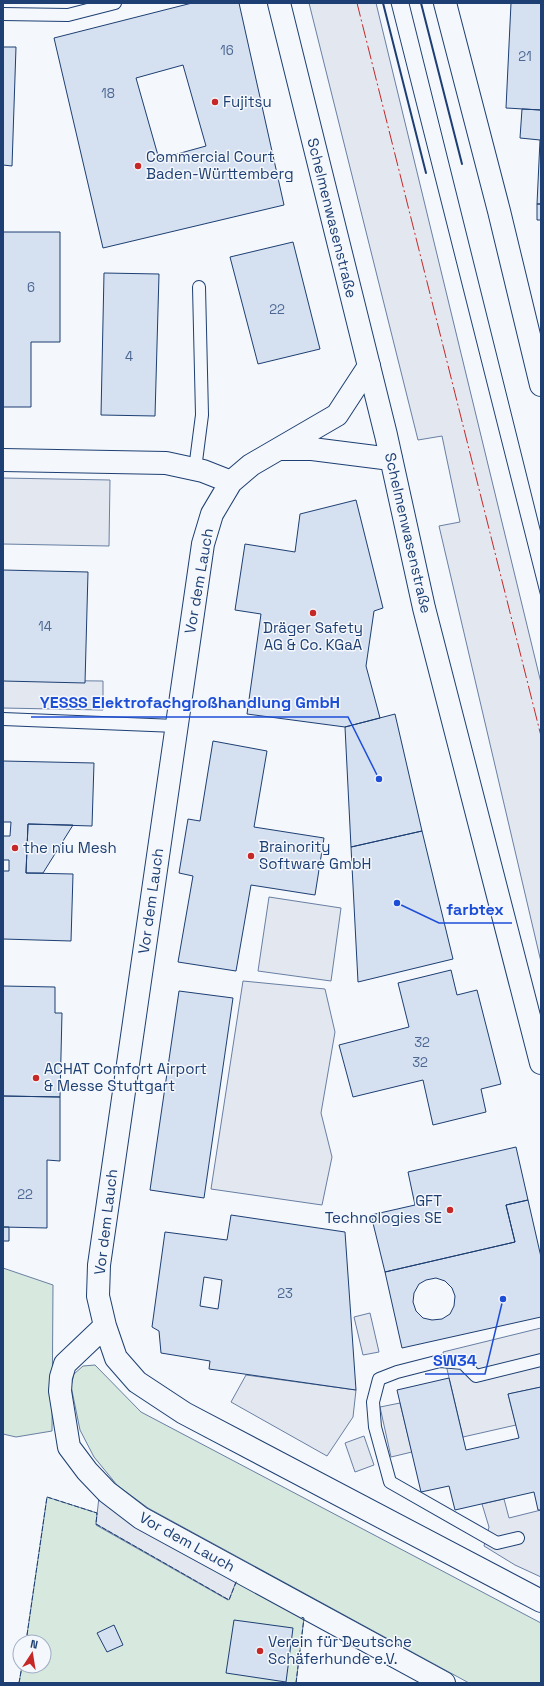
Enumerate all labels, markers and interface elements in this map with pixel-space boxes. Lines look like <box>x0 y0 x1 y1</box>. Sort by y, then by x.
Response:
house number: 16 <box>220 42 234 59</box>
house number: 21 <box>518 48 532 65</box>
house number: 18 <box>101 85 115 102</box>
place label: Fujitsu <box>223 92 272 111</box>
marker: Fujitsu <box>210 97 220 107</box>
street label: Schelmenwasenstraße <box>303 136 362 300</box>
place label: Commercial Court Baden-Württemberg <box>146 147 294 183</box>
marker: Commercial Court Baden-Württemberg <box>133 161 143 171</box>
house number: 6 <box>27 279 35 296</box>
house number: 22 <box>269 301 285 318</box>
house number: 4 <box>125 348 133 365</box>
street label: Schelmenwasenstraße <box>381 451 436 615</box>
street label: Vor dem Lauch <box>180 527 217 635</box>
marker: Dräger Safety AG & Co. KGaA <box>308 608 318 618</box>
house number: 14 <box>38 618 52 635</box>
place label: Dräger Safety AG & Co. KGaA <box>263 618 363 654</box>
callout: YESSS Elektrofachgroßhandlung GmbH <box>31 689 348 717</box>
text: YESSS Elektrofachgroßhandlung GmbH <box>40 692 340 713</box>
place label: Brainority Software GmbH <box>259 837 371 873</box>
place label: the niu Mesh <box>23 838 117 857</box>
marker: the niu Mesh <box>10 843 20 853</box>
street label: Vor dem Lauch <box>134 847 167 955</box>
marker: Brainority Software GmbH <box>246 851 256 861</box>
callout: farbtex <box>439 895 512 923</box>
text: farbtex <box>446 899 504 920</box>
house number: 32 <box>414 1034 430 1051</box>
house number: 32 <box>412 1054 428 1071</box>
place label: ACHAT Comfort Airport & Messe Stuttgart <box>44 1059 207 1095</box>
marker: ACHAT Comfort Airport & Messe Stuttgart <box>31 1073 41 1083</box>
street label: Vor dem Lauch <box>90 1168 121 1276</box>
house number: 22 <box>17 1186 33 1203</box>
place label: GFT Technologies SE <box>325 1191 442 1227</box>
marker: GFT Technologies SE <box>445 1205 455 1215</box>
house number: 23 <box>277 1285 293 1302</box>
callout: SW34 <box>425 1346 485 1374</box>
text: SW34 <box>433 1350 477 1371</box>
street label: Vor dem Lauch <box>136 1507 239 1576</box>
place label: Verein für Deutsche Schäferhunde e.V. <box>268 1632 412 1668</box>
north arrow <box>12 1634 52 1674</box>
text: N <box>29 1637 39 1652</box>
marker: Verein für Deutsche Schäferhunde e.V. <box>255 1646 265 1656</box>

